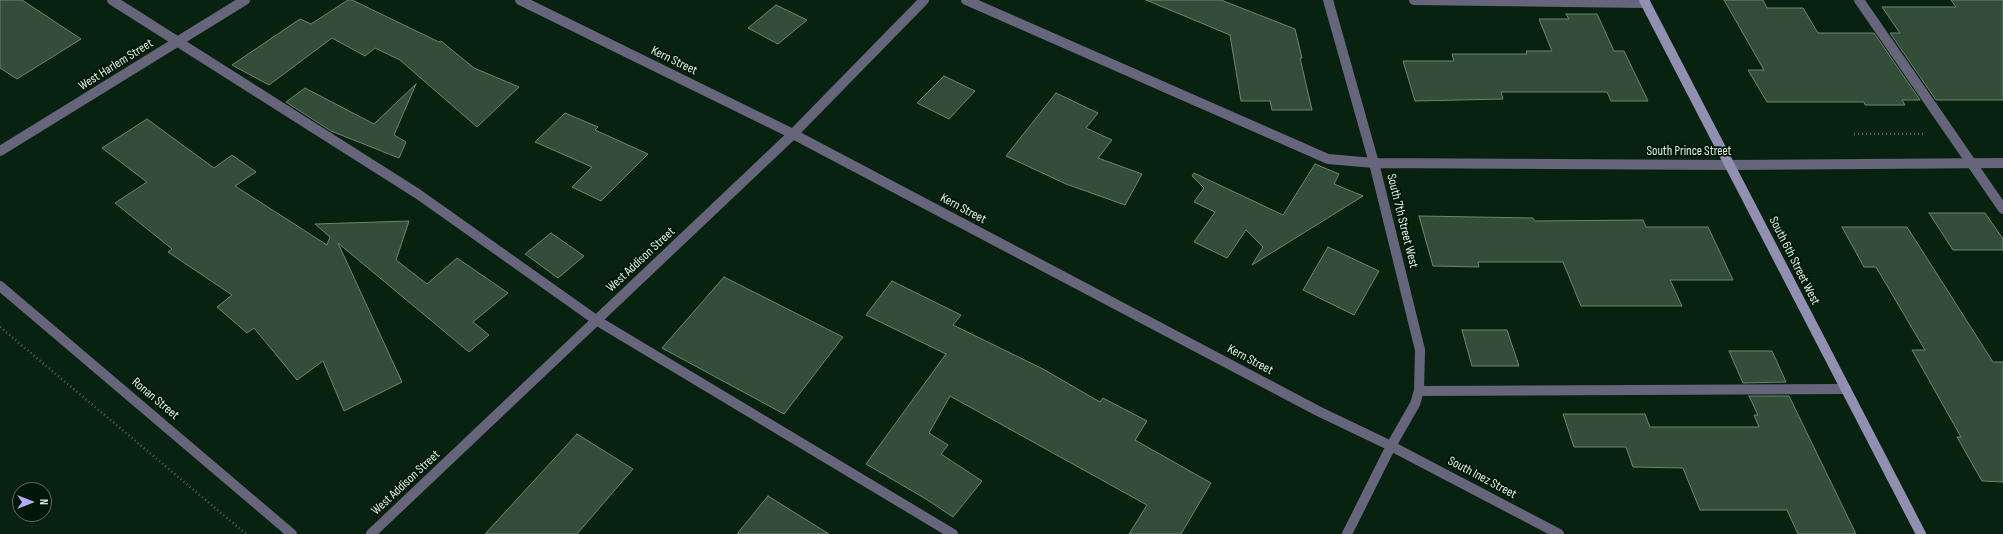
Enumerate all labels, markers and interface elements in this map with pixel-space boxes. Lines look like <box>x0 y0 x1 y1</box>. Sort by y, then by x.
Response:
street label: West Harlem Street <box>76 36 156 94</box>
street label: Kern Street <box>648 43 700 79</box>
street label: South Prince Street <box>1646 144 1732 160</box>
street label: South 7th Street West <box>1383 172 1421 270</box>
street label: Kern Street <box>937 190 989 228</box>
street label: South 6th Street West <box>1765 214 1823 308</box>
street label: West Addison Street <box>604 224 678 296</box>
street label: Kern Street <box>1224 341 1276 379</box>
street label: Ronan Street <box>128 375 182 423</box>
street label: West Addison Street <box>369 447 443 519</box>
street label: South Inez Street <box>1445 453 1519 503</box>
north arrow <box>12 482 52 522</box>
text: N <box>37 499 50 505</box>

